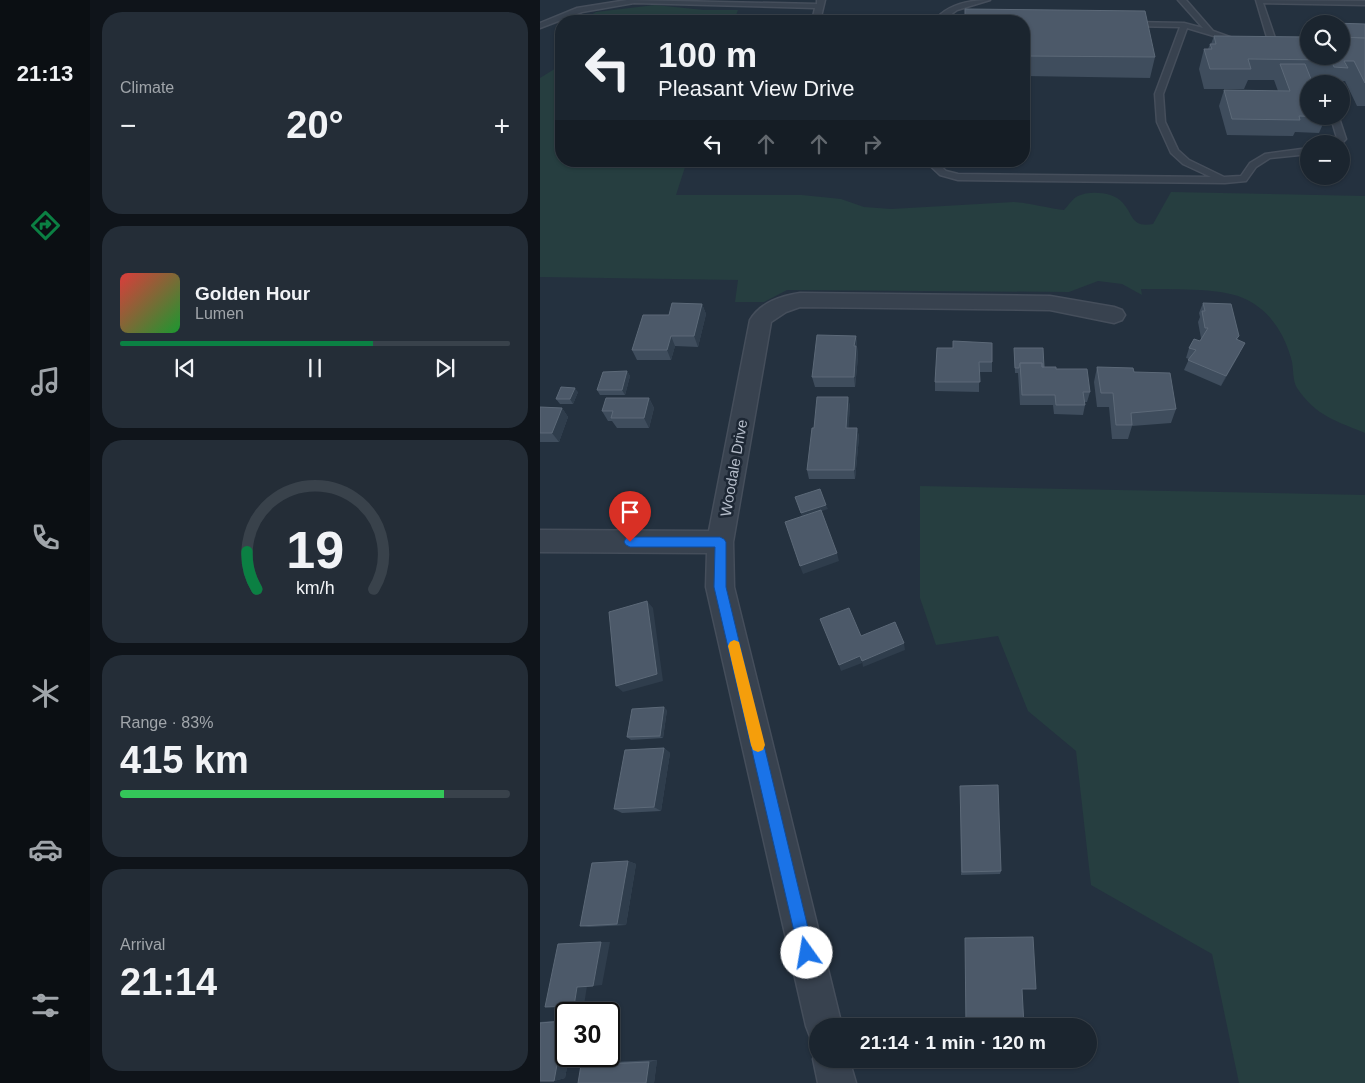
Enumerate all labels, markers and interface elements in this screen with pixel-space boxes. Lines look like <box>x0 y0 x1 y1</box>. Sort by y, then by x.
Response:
map controls <box>1300 15 1350 185</box>
button: search <box>1300 15 1350 65</box>
icon: left <box>575 35 640 100</box>
text: 100 m <box>658 35 757 74</box>
text: 21:13 <box>17 61 73 86</box>
button: + <box>1300 75 1350 125</box>
text: Pleasant View Drive <box>658 76 854 101</box>
text: Climate <box>120 79 174 96</box>
text: 20° <box>286 104 344 146</box>
text: − <box>120 110 136 141</box>
text: + <box>494 110 510 141</box>
icon: left <box>699 130 727 158</box>
icon: ahead <box>752 130 780 158</box>
icon: ahead <box>805 130 833 158</box>
icon: right <box>858 130 886 158</box>
button: − <box>1300 135 1350 185</box>
icon: directions <box>28 208 63 243</box>
text: Golden Hour <box>195 283 310 304</box>
text: Lumen <box>195 305 244 322</box>
icon: previous <box>171 354 199 382</box>
icon: pause <box>301 354 329 382</box>
icon: next <box>431 354 459 382</box>
icon: music <box>28 364 63 399</box>
street label: Woodale Drive <box>717 418 750 518</box>
pin <box>609 491 651 542</box>
icon: arrive <box>616 498 644 526</box>
icon: phone <box>28 520 63 555</box>
text: 19 <box>286 521 344 579</box>
text: km/h <box>296 578 334 598</box>
icon: climate <box>28 676 63 711</box>
text: Range · 83% <box>120 714 213 731</box>
text: 415 km <box>120 739 249 781</box>
icon: car <box>28 832 63 867</box>
position arrow <box>780 926 832 978</box>
text: Arrival <box>120 936 165 953</box>
text: 21:14 <box>120 961 217 1003</box>
icon: filters <box>28 988 63 1023</box>
speed limit sign: 30 <box>555 1002 620 1067</box>
text: 21:14 · 1 min · 120 m <box>860 1032 1046 1053</box>

